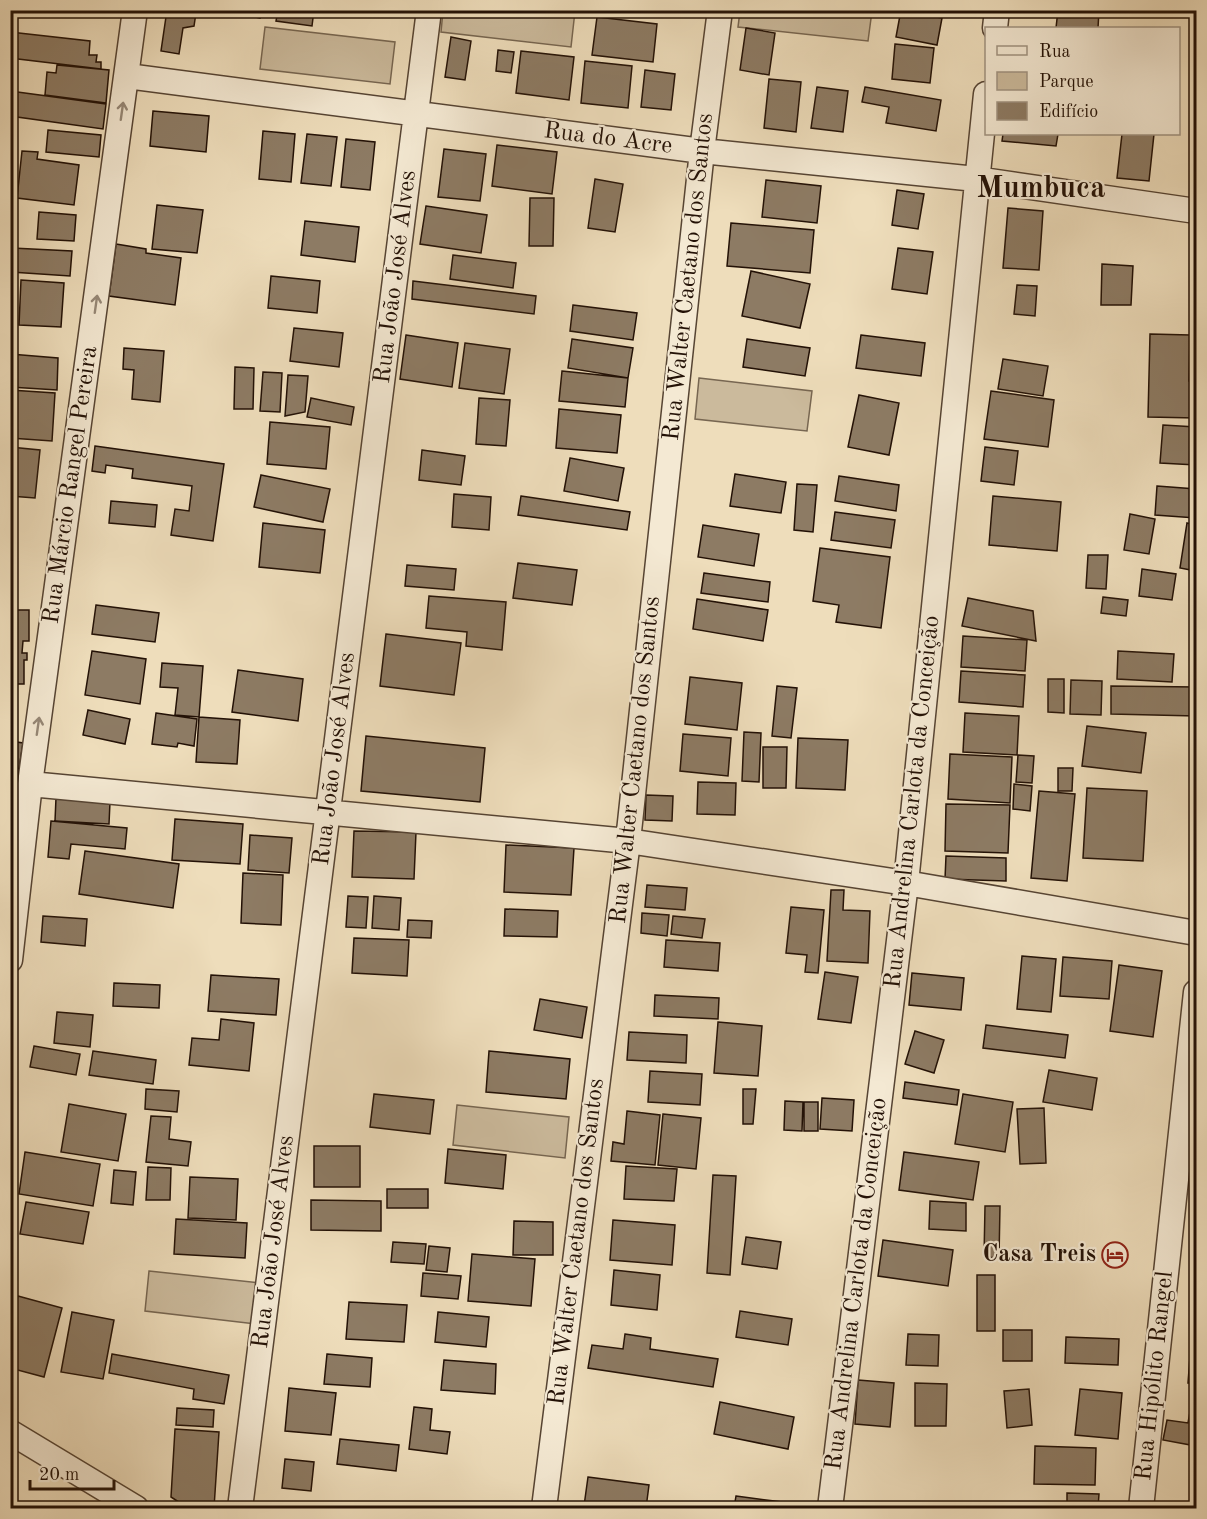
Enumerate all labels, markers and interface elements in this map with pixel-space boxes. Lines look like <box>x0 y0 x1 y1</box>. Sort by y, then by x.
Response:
legend <box>985 27 1180 135</box>
text: Rua <box>1039 43 1070 61</box>
text: Parque <box>1039 73 1094 91</box>
one-way arrow <box>117 101 128 121</box>
text: Edifício <box>1039 103 1098 121</box>
street label: Rua Walter Caetano dos Santos <box>660 112 718 442</box>
street label: Rua do Acre <box>542 119 674 159</box>
street label: Rua João José Alves <box>371 169 421 385</box>
district label: Mumbuca <box>977 174 1105 204</box>
one-way arrow <box>90 295 101 314</box>
street label: Rua Márcio Rangel Pereira <box>40 344 102 625</box>
street label: Rua Walter Caetano dos Santos <box>607 595 665 925</box>
street label: Rua Andrelina Carlota da Conceição <box>881 614 945 990</box>
street label: Rua João José Alves <box>310 651 360 867</box>
one-way arrow <box>33 717 44 736</box>
street label: Rua Walter Caetano dos Santos <box>545 1077 609 1407</box>
street label: Rua Andrelina Carlota da Conceição <box>822 1096 892 1472</box>
street label: Rua João José Alves <box>249 1134 299 1350</box>
hotel icon: Casa Treis <box>1100 1240 1130 1270</box>
place label: Casa Treis <box>982 1243 1096 1267</box>
street label: Rua Hipólito Rangel <box>1132 1270 1178 1482</box>
scale bar <box>30 1453 114 1491</box>
text: 20 m <box>39 1466 79 1484</box>

